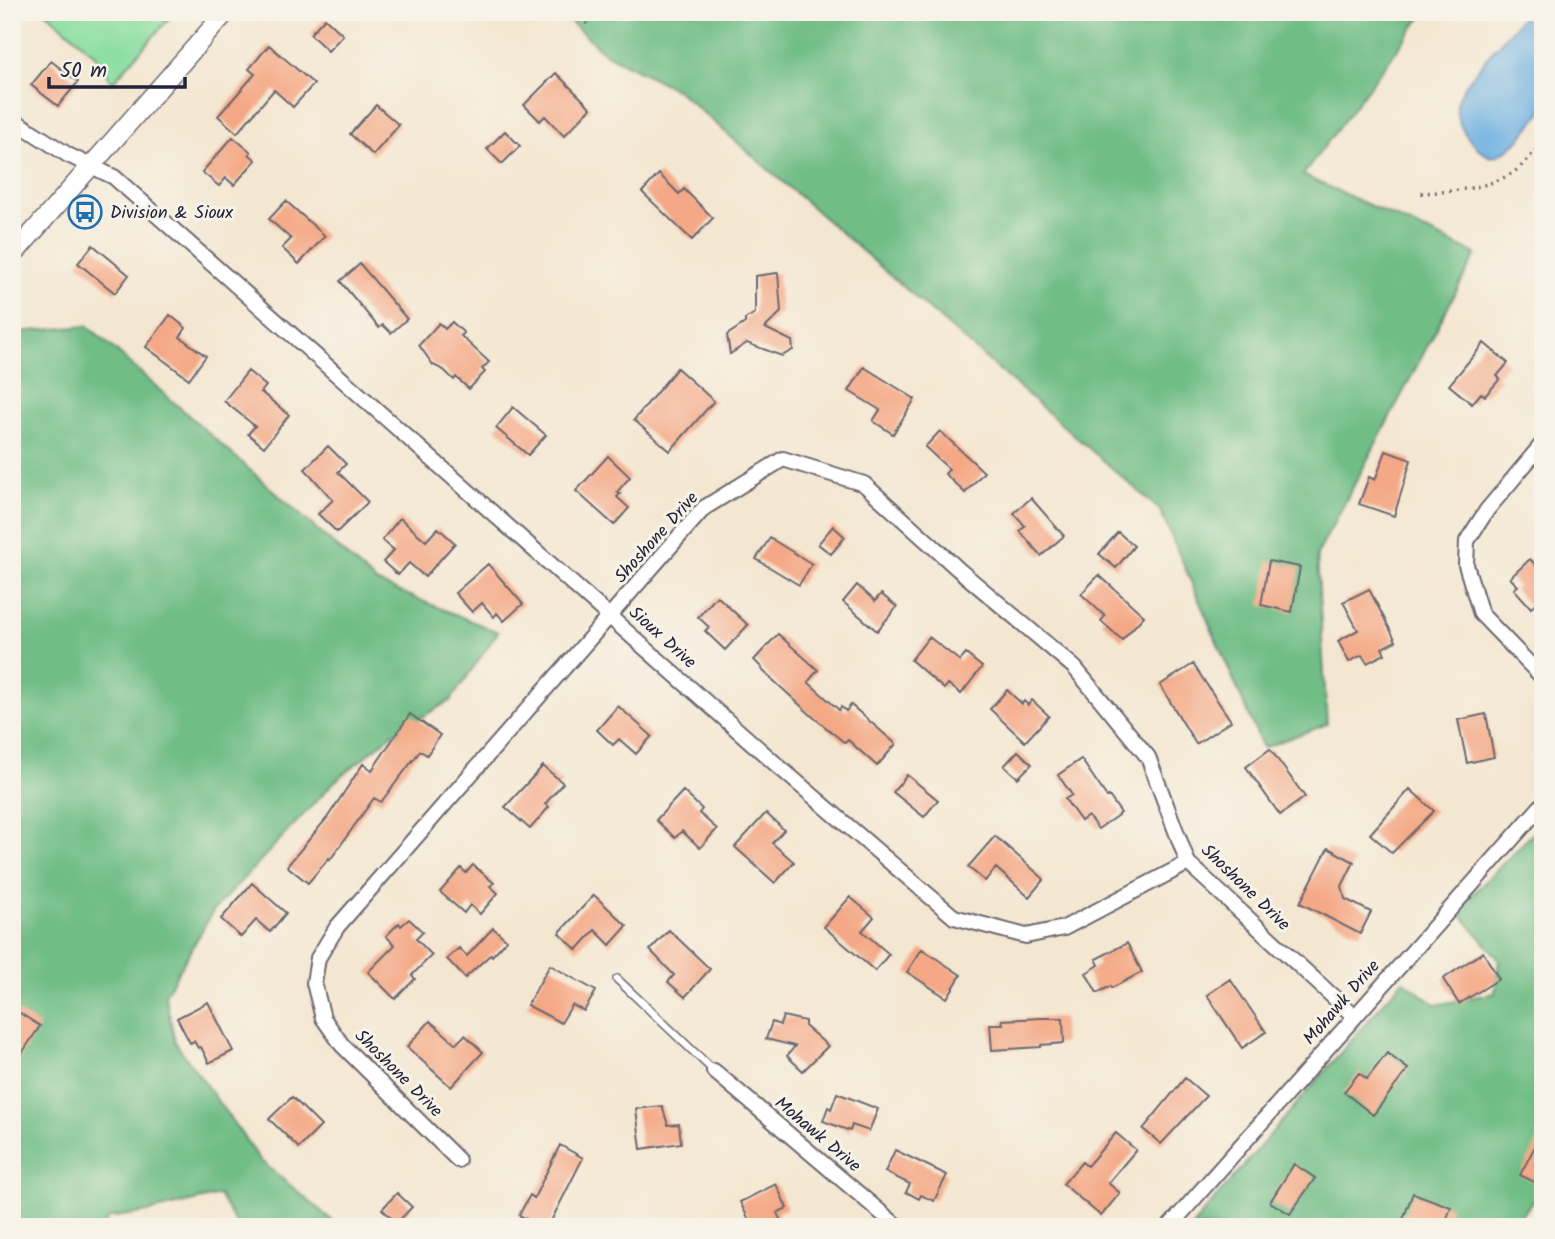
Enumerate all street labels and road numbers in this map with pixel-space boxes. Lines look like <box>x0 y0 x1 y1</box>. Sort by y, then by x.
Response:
street label: Shoshone Drive <box>608 485 706 591</box>
street label: Sioux Drive <box>621 600 703 677</box>
street label: Shoshone Drive <box>1193 838 1296 939</box>
street label: Mohawk Drive <box>1296 954 1388 1052</box>
street label: Shoshone Drive <box>347 1023 449 1125</box>
street label: Mohawk Drive <box>767 1090 867 1180</box>

